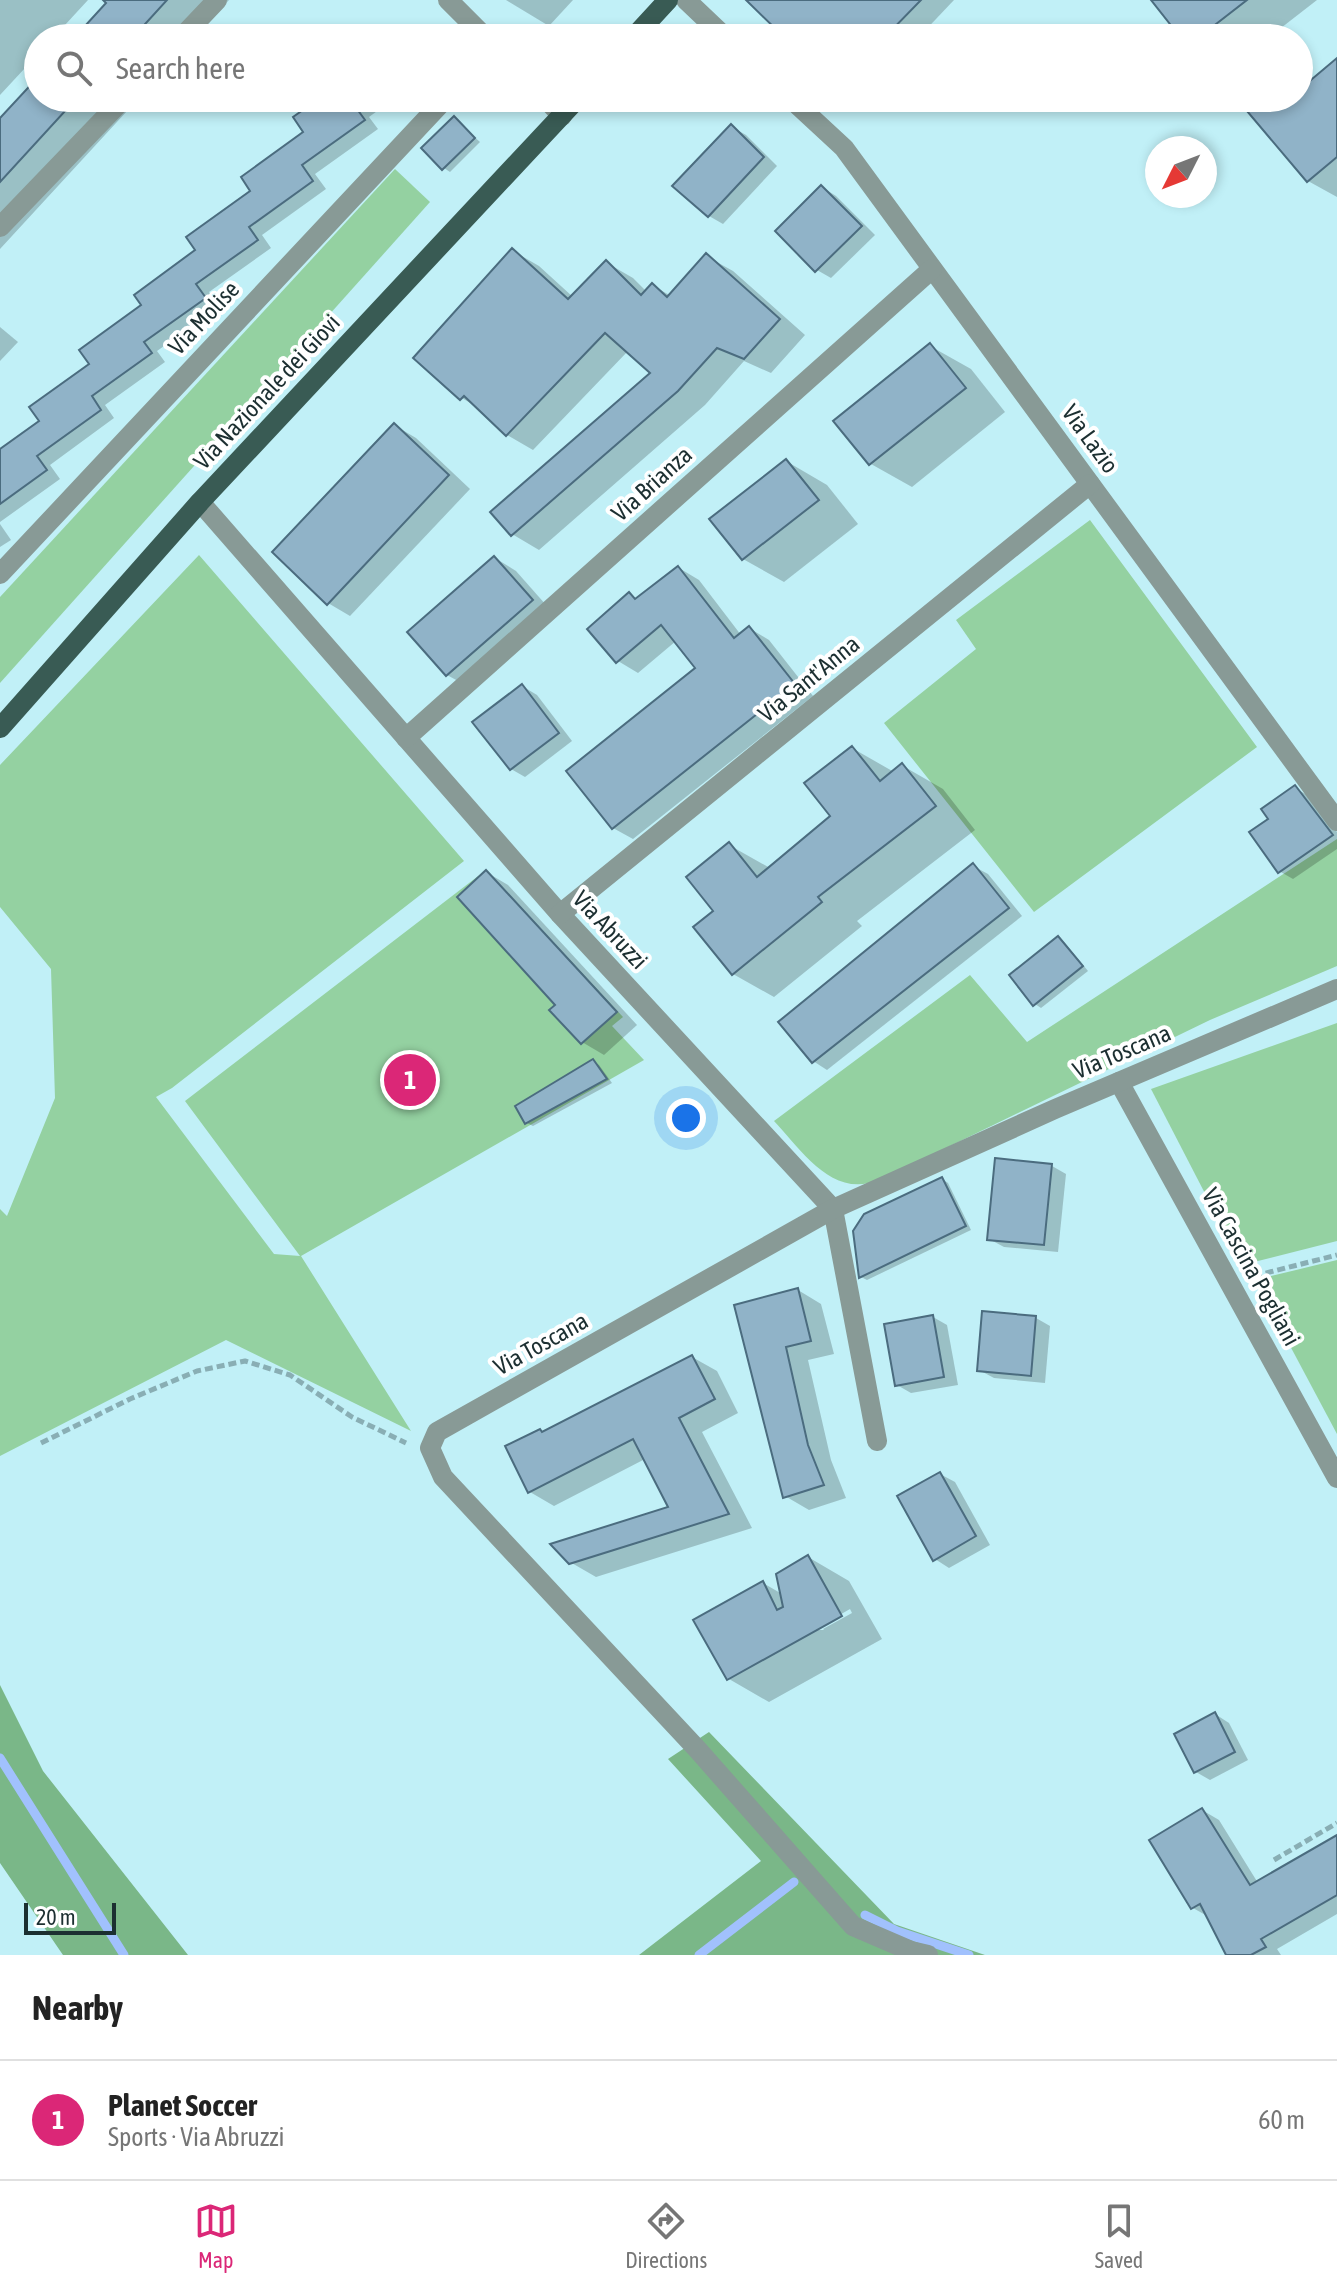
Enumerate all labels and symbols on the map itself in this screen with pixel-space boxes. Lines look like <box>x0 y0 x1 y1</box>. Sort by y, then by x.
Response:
north arrow <box>1145 136 1217 208</box>
street label: Via Molise <box>163 275 244 360</box>
street label: Via Nazionale dei Giovi <box>188 309 345 475</box>
street label: Via Lazio <box>1057 399 1124 478</box>
street label: Via Brianza <box>606 441 697 527</box>
street label: Via Sant'Anna <box>753 630 864 727</box>
street label: Via Abruzzi <box>568 885 653 974</box>
street label: Via Toscana <box>1069 1019 1175 1084</box>
pin: 1 <box>384 1050 436 1110</box>
your location <box>666 1098 706 1138</box>
street label: Via Cascina Pogliani <box>1197 1183 1306 1350</box>
street label: Via Toscana <box>489 1307 593 1380</box>
scale bar <box>24 1899 116 1935</box>

